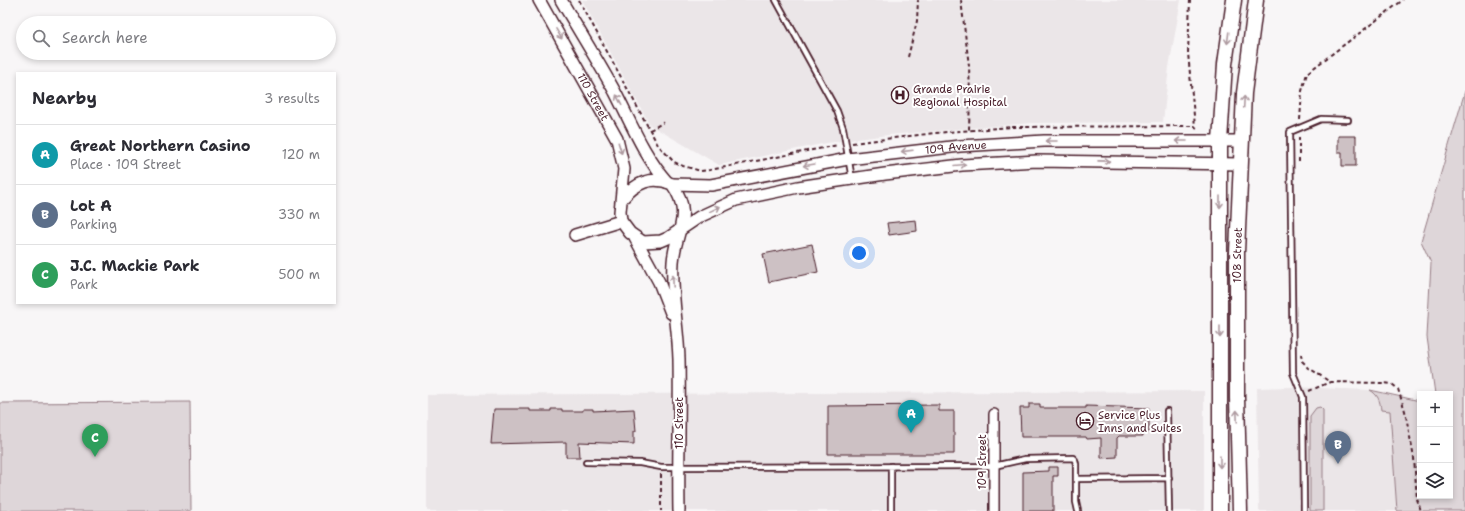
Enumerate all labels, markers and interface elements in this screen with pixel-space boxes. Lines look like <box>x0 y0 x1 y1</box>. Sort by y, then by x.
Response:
search box <box>16 16 336 60</box>
icon: search <box>30 27 52 49</box>
text: Search here <box>62 28 148 48</box>
one-way arrow <box>555 28 563 40</box>
one-way arrow <box>1224 32 1232 45</box>
street label: 110 Street <box>574 70 613 123</box>
place label: Grande Prairie Regional Hospital <box>913 82 1007 110</box>
hospital icon: Grande Prairie Regional Hospital <box>890 85 910 105</box>
text: Nearby <box>32 87 97 109</box>
text: 3 results <box>264 90 320 107</box>
one-way arrow <box>615 95 622 107</box>
one-way arrow <box>1240 96 1247 109</box>
text: Great Northern Casino <box>70 136 251 156</box>
street label: 109 Avenue <box>924 137 987 158</box>
one-way arrow <box>1045 137 1058 145</box>
one-way arrow <box>1175 137 1188 145</box>
one-way arrow <box>617 142 624 155</box>
text: A <box>40 146 50 163</box>
text: 120 m <box>282 146 320 163</box>
one-way arrow <box>901 147 914 155</box>
text: Place · 109 Street <box>70 156 181 173</box>
one-way arrow <box>1097 157 1110 165</box>
one-way arrow <box>953 161 966 169</box>
one-way arrow <box>803 162 816 170</box>
one-way arrow <box>1216 195 1224 208</box>
text: Lot A <box>70 196 112 216</box>
one-way arrow <box>708 205 720 212</box>
text: B <box>41 206 49 223</box>
text: 330 m <box>278 206 320 223</box>
text: Parking <box>70 216 117 233</box>
street label: 108 Street <box>1229 227 1246 283</box>
your location <box>849 243 869 263</box>
text: J.C. Mackie Park <box>70 256 200 276</box>
text: C <box>41 266 49 283</box>
text: 500 m <box>278 266 320 283</box>
one-way arrow <box>669 275 677 288</box>
text: Park <box>70 276 98 293</box>
one-way arrow <box>1216 325 1224 338</box>
map controls <box>1417 391 1453 499</box>
button: + <box>1417 391 1453 427</box>
street label: 110 Street <box>672 397 687 449</box>
pin: A <box>898 400 924 433</box>
place label: Service Plus Inns and Suites <box>1098 408 1182 436</box>
one-way arrow <box>1234 410 1241 423</box>
hotel icon: Service Plus Inns and Suites <box>1075 411 1095 431</box>
pin: C <box>82 424 108 457</box>
button: − <box>1417 427 1453 463</box>
pin: B <box>1325 431 1351 464</box>
street label: 109 Street <box>975 434 990 490</box>
one-way arrow <box>1216 455 1224 468</box>
button: layers <box>1417 463 1453 499</box>

